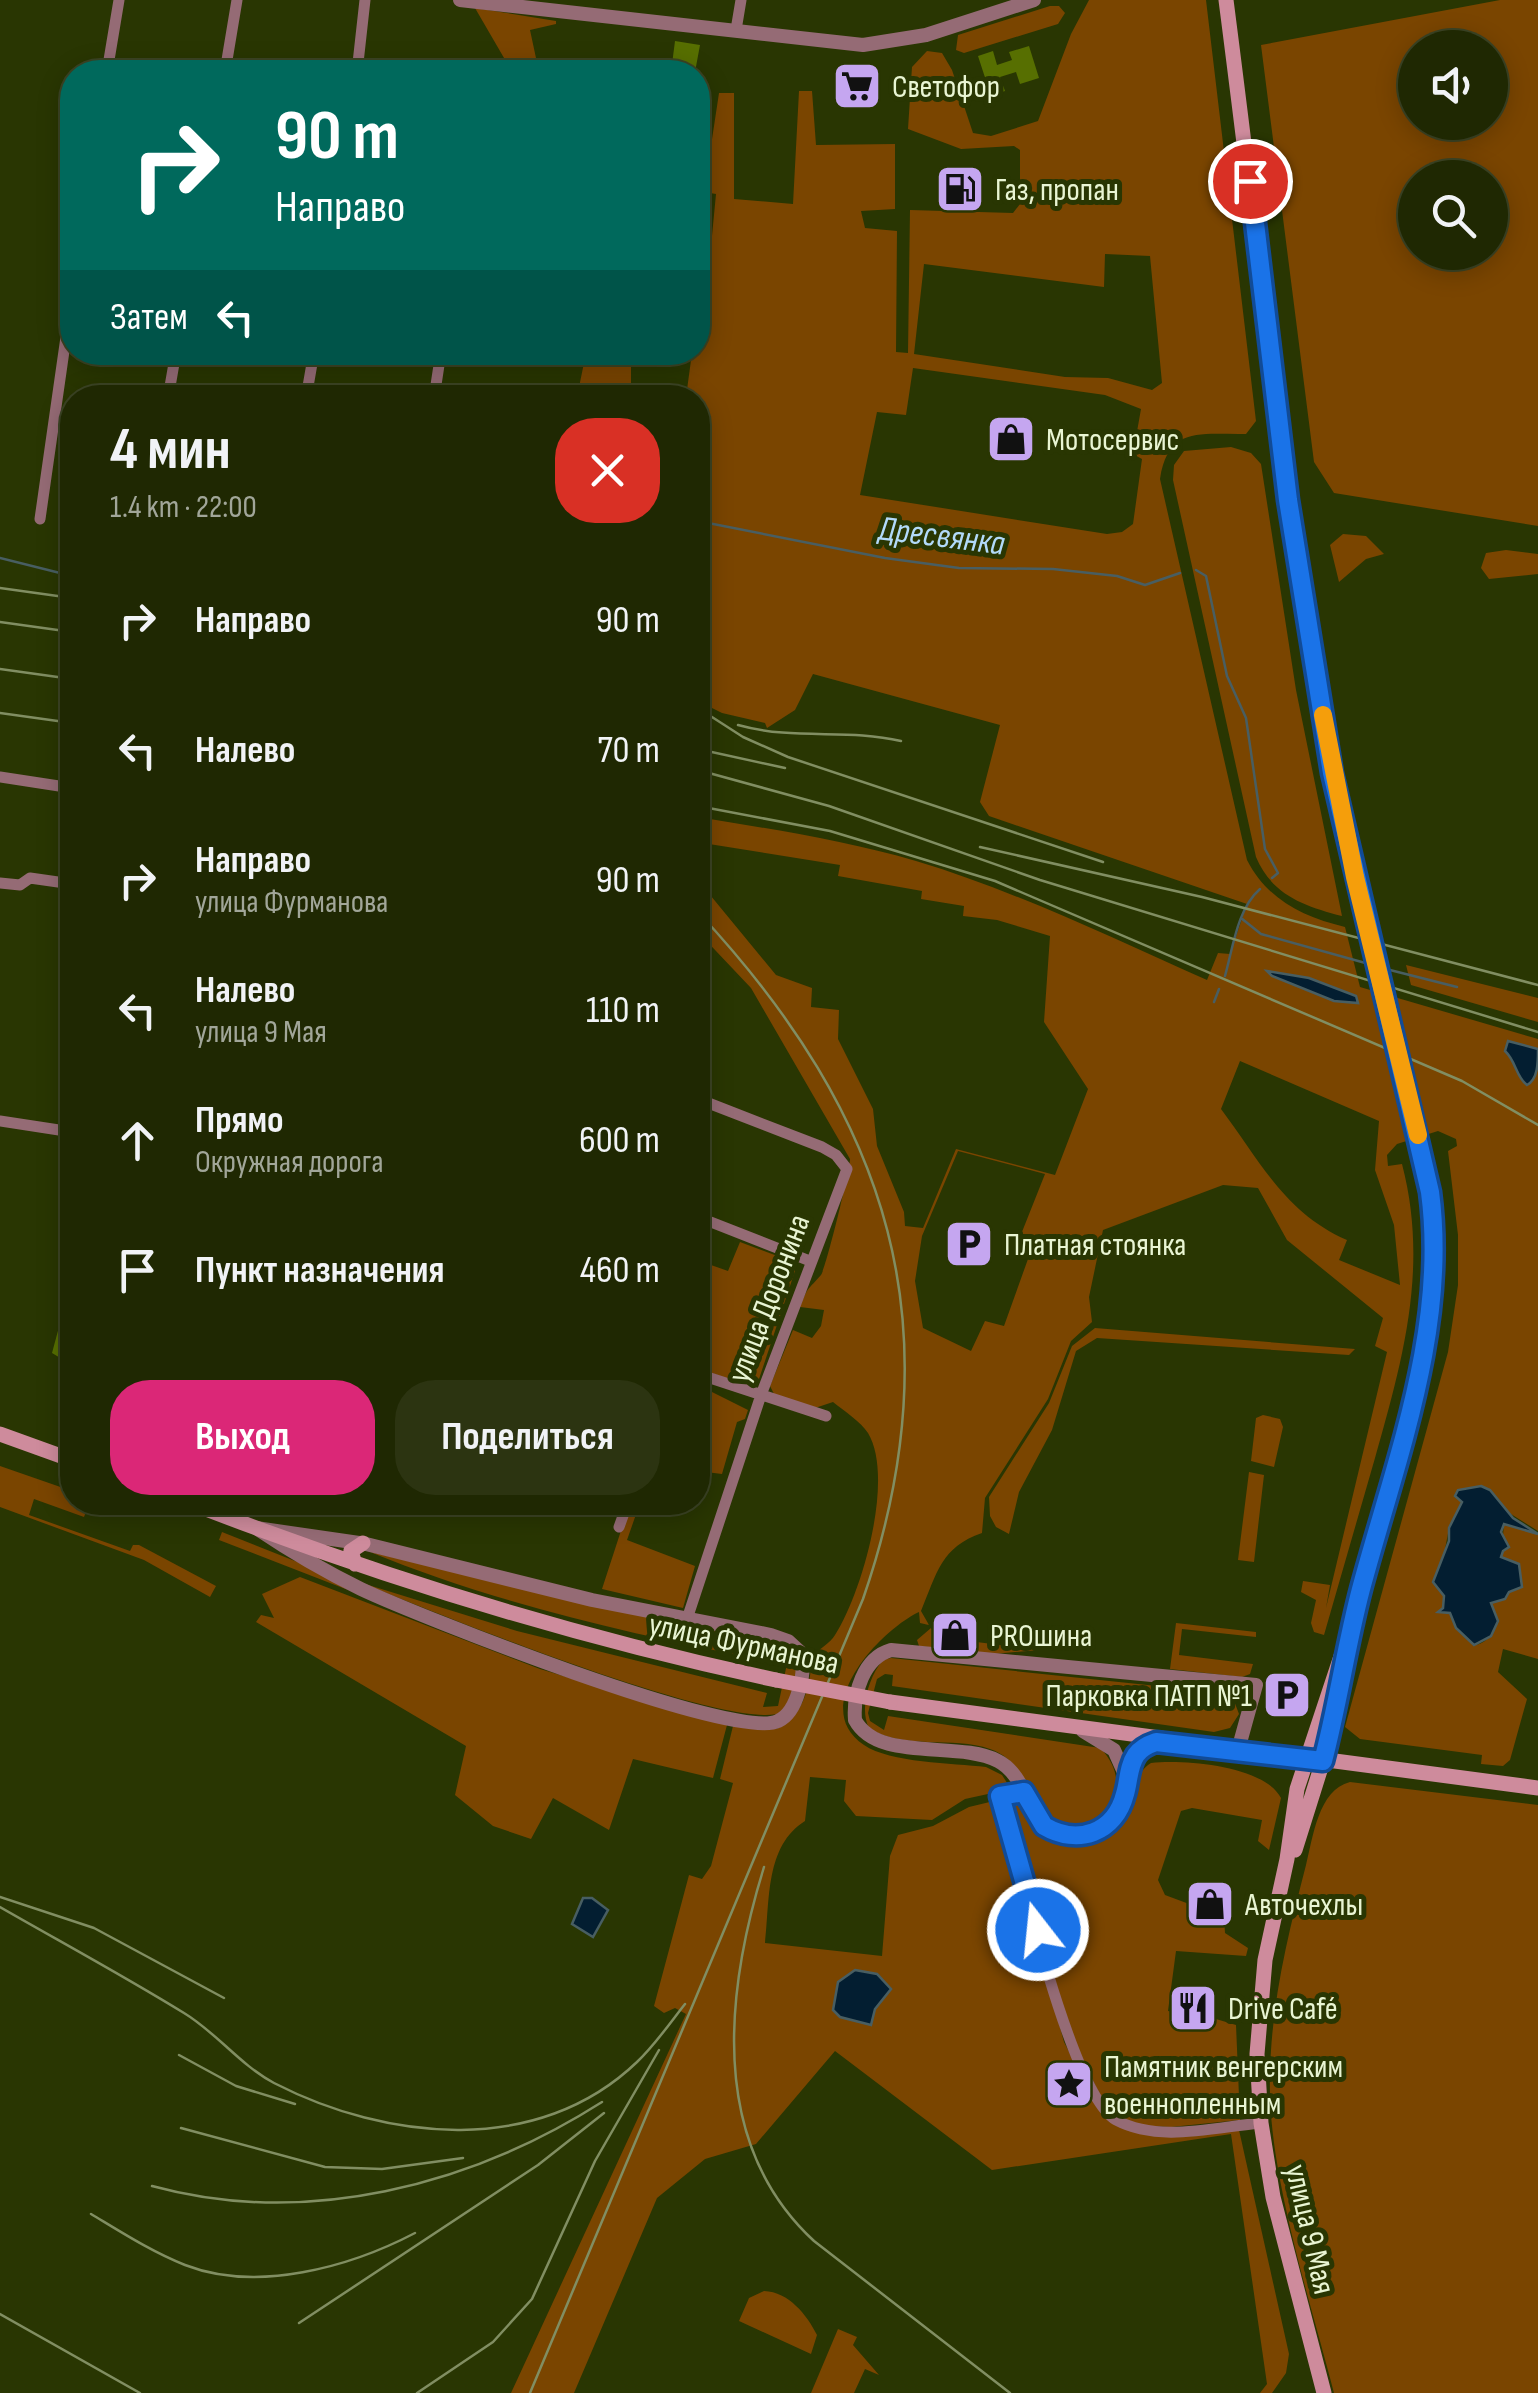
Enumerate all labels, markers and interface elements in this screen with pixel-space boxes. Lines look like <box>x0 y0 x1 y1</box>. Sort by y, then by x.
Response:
map controls <box>1398 30 1508 270</box>
button: sound <box>1398 30 1508 140</box>
supermarket icon: Светофор <box>831 60 883 112</box>
place label: Светофор <box>892 68 1000 107</box>
text: 90 m <box>275 95 399 179</box>
icon: right <box>110 100 240 230</box>
pin <box>1208 139 1293 224</box>
icon: arrive <box>1223 154 1278 209</box>
button: search <box>1398 160 1508 270</box>
fuel station icon: Газ, пропан <box>934 163 986 215</box>
place label: Газ, пропан <box>995 171 1119 210</box>
text: Направо <box>275 180 405 235</box>
icon: left <box>208 290 263 345</box>
text: Затем <box>110 295 188 340</box>
shop icon: Мотосервис <box>985 413 1037 465</box>
text: 4 мин <box>110 414 231 486</box>
button: close <box>555 418 660 523</box>
place label: Мотосервис <box>1046 421 1179 460</box>
text: 1.4 km · 22:00 <box>110 488 257 527</box>
water label: Дресвянка <box>874 507 1007 566</box>
icon: right <box>110 593 165 648</box>
text: Направо <box>195 598 311 643</box>
text: 90 m <box>596 598 660 643</box>
icon: left <box>110 723 165 778</box>
text: Налево <box>195 728 295 773</box>
text: 70 m <box>598 728 660 773</box>
text: Направо <box>195 838 311 883</box>
icon: right <box>110 853 165 908</box>
text: 90 m <box>596 858 660 903</box>
text: улица Фурманова <box>195 883 388 922</box>
text: Налево <box>195 968 295 1013</box>
icon: left <box>110 983 165 1038</box>
text: 110 m <box>586 988 660 1033</box>
text: улица 9 Мая <box>195 1013 327 1052</box>
text: Прямо <box>195 1098 284 1143</box>
icon: ahead <box>110 1113 165 1168</box>
text: 600 m <box>579 1118 660 1163</box>
text: Окружная дорога <box>195 1143 384 1182</box>
street label: улица Доронина <box>720 1209 819 1388</box>
parking icon: Платная стоянка <box>943 1218 995 1270</box>
place label: Платная стоянка <box>1004 1226 1186 1265</box>
icon: arrive <box>110 1243 165 1298</box>
text: Пункт назначения <box>195 1248 444 1293</box>
text: 460 m <box>580 1248 660 1293</box>
button: Выход <box>110 1380 375 1495</box>
button: Поделиться <box>395 1380 660 1495</box>
street label: улица Фурманова <box>645 1605 842 1684</box>
shop icon: PROшина <box>929 1609 981 1661</box>
place label: PROшина <box>990 1617 1092 1656</box>
parking icon: Парковка ПАТП №1 <box>1261 1669 1313 1721</box>
place label: Парковка ПАТП №1 <box>1045 1677 1252 1716</box>
position arrow <box>986 1878 1090 1982</box>
shop icon: Авточехлы <box>1184 1878 1236 1930</box>
place label: Авточехлы <box>1244 1886 1363 1925</box>
restaurant icon: Drive Café <box>1167 1982 1219 2034</box>
place label: Drive Café <box>1228 1990 1338 2029</box>
place label: Памятник венгерским военнопленным <box>1104 2048 1343 2124</box>
place icon: Памятник венгерским военнопленным <box>1043 2058 1095 2110</box>
street label: улица 9 Мая <box>1276 2161 1343 2298</box>

